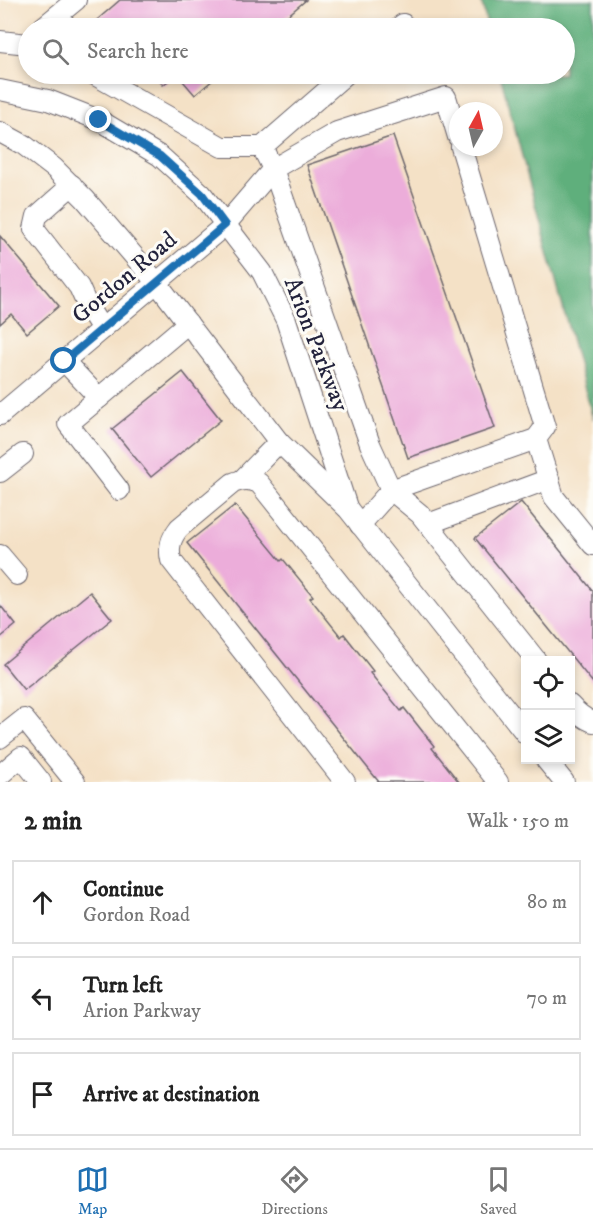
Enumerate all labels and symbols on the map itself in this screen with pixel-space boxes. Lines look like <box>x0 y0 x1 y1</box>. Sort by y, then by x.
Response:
north arrow <box>449 102 503 156</box>
route end <box>85 106 111 132</box>
street label: Gordon Road <box>66 225 183 330</box>
street label: Arion Parkway <box>277 273 356 416</box>
route start <box>50 347 76 373</box>

